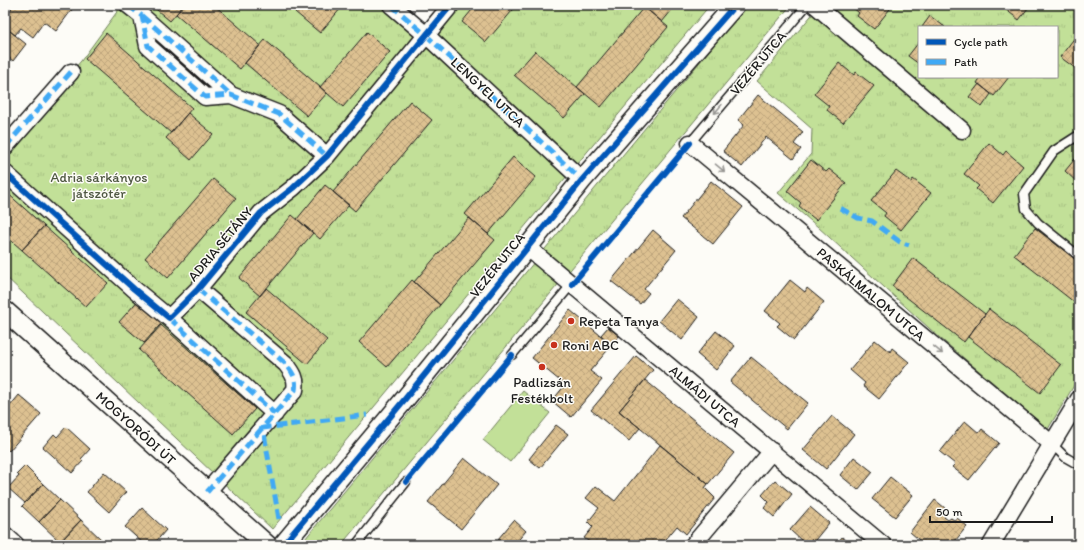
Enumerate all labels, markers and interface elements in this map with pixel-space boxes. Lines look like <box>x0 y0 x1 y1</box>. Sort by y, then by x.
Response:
legend <box>918 26 1058 78</box>
street label: VEZÉR UTCA <box>727 28 790 99</box>
text: Cycle path <box>954 35 1008 49</box>
street label: LENGYEL UTCA <box>447 54 528 131</box>
text: Path <box>954 55 977 69</box>
one-way arrow <box>714 104 723 115</box>
one-way arrow <box>714 164 725 173</box>
park label: Adria sárkányos játszótér <box>50 169 148 202</box>
street label: ADRIA SÉTÁNY <box>184 204 256 285</box>
street label: VEZÉR UTCA <box>466 229 529 301</box>
street label: PASKÁLMALOM UTCA <box>813 244 928 345</box>
place label: Repeta Tanya <box>579 313 659 330</box>
marker: Repeta Tanya <box>566 316 576 326</box>
place label: Roni ABC <box>562 337 619 354</box>
marker: Roni ABC <box>549 340 559 350</box>
one-way arrow <box>933 345 943 354</box>
marker: Padlizsán Festékbolt <box>537 362 547 372</box>
street label: ALMÁDI UTCA <box>666 362 744 431</box>
place label: Padlizsán Festékbolt <box>511 374 573 407</box>
street label: MOGYORÓDI ÚT <box>92 388 179 469</box>
scale bar <box>930 498 1052 524</box>
text: 50 m <box>936 505 962 519</box>

